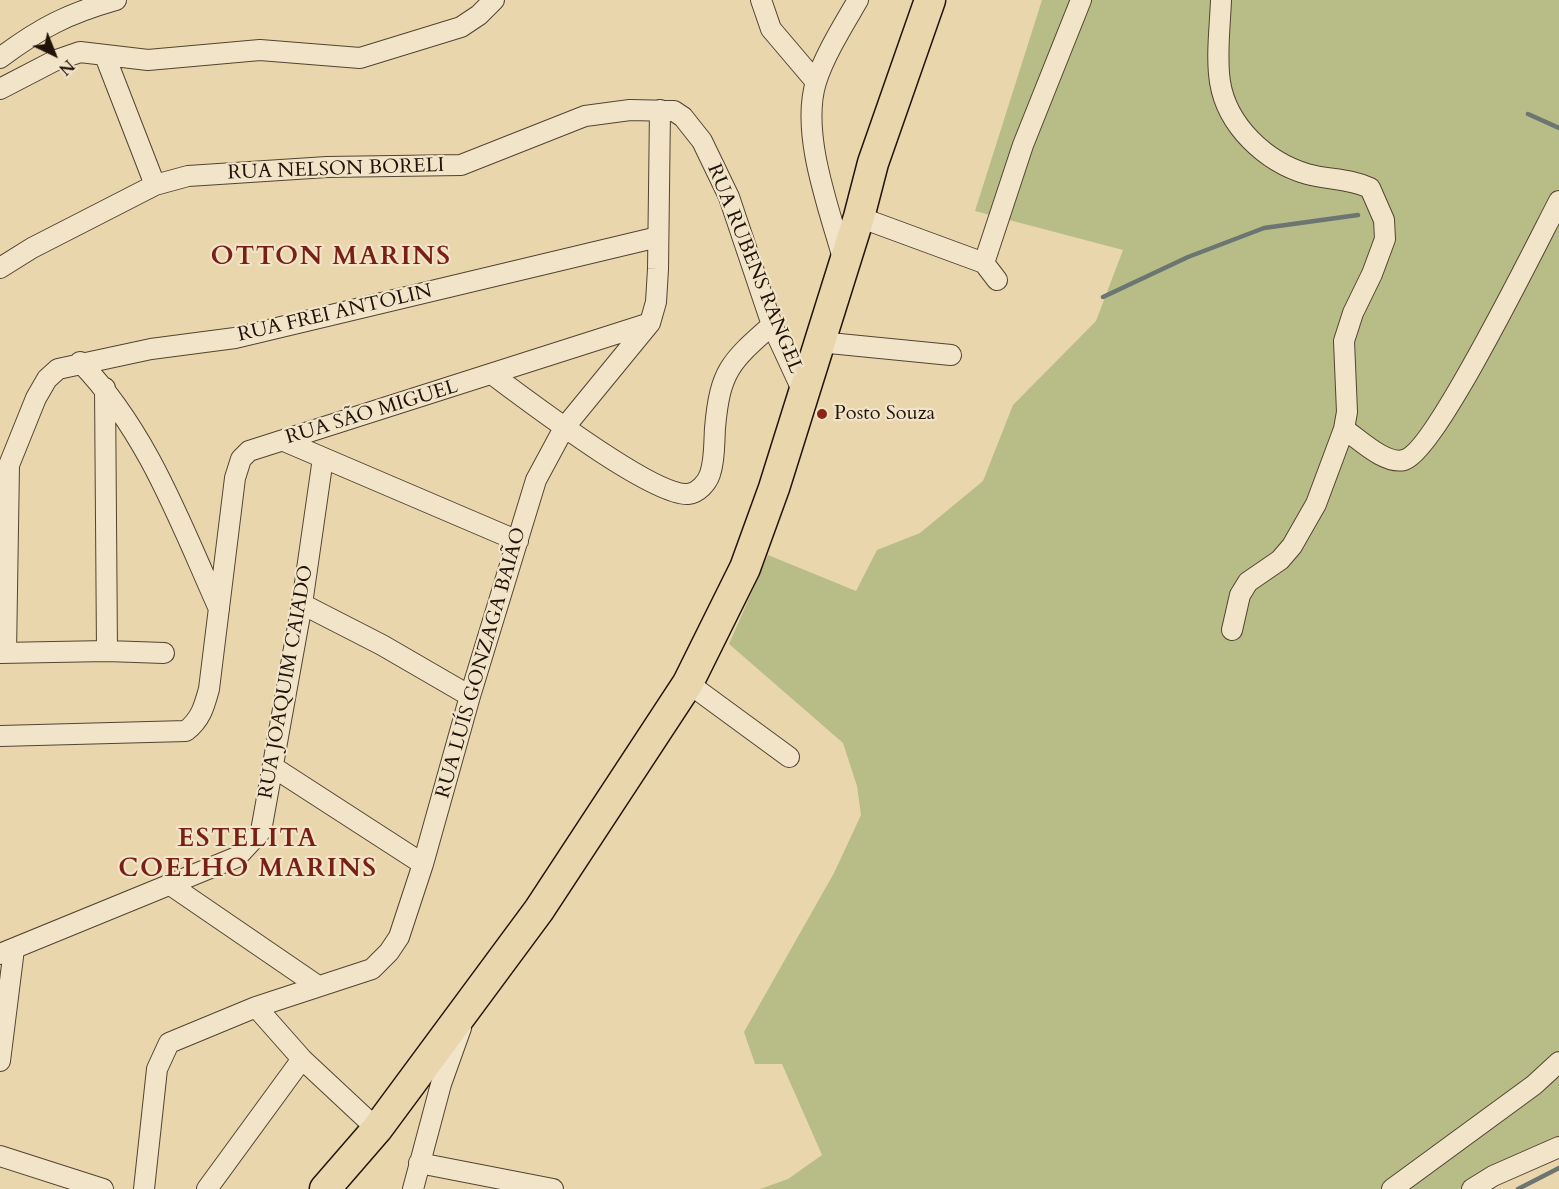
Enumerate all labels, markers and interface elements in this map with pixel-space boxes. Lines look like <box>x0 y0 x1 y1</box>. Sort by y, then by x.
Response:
north arrow <box>24 24 84 84</box>
text: N <box>54 54 79 80</box>
street label: RUA NELSON BORELI <box>227 154 445 186</box>
street label: RUA RUBENS RANGEL <box>701 161 807 377</box>
district label: OTTON MARINS <box>210 242 452 274</box>
street label: RUA FREI ANTOLIN <box>235 280 435 348</box>
street label: RUA SÃO MIGUEL <box>283 375 461 451</box>
place label: Posto Souza <box>834 402 935 426</box>
marker: Posto Souza <box>815 407 829 421</box>
street label: RUA LUÍS GONZAGA BAIÃO <box>432 525 532 801</box>
street label: RUA JOAQUIM CAIADO <box>255 563 319 801</box>
district label: ESTELITA COELHO MARINS <box>118 824 378 886</box>

